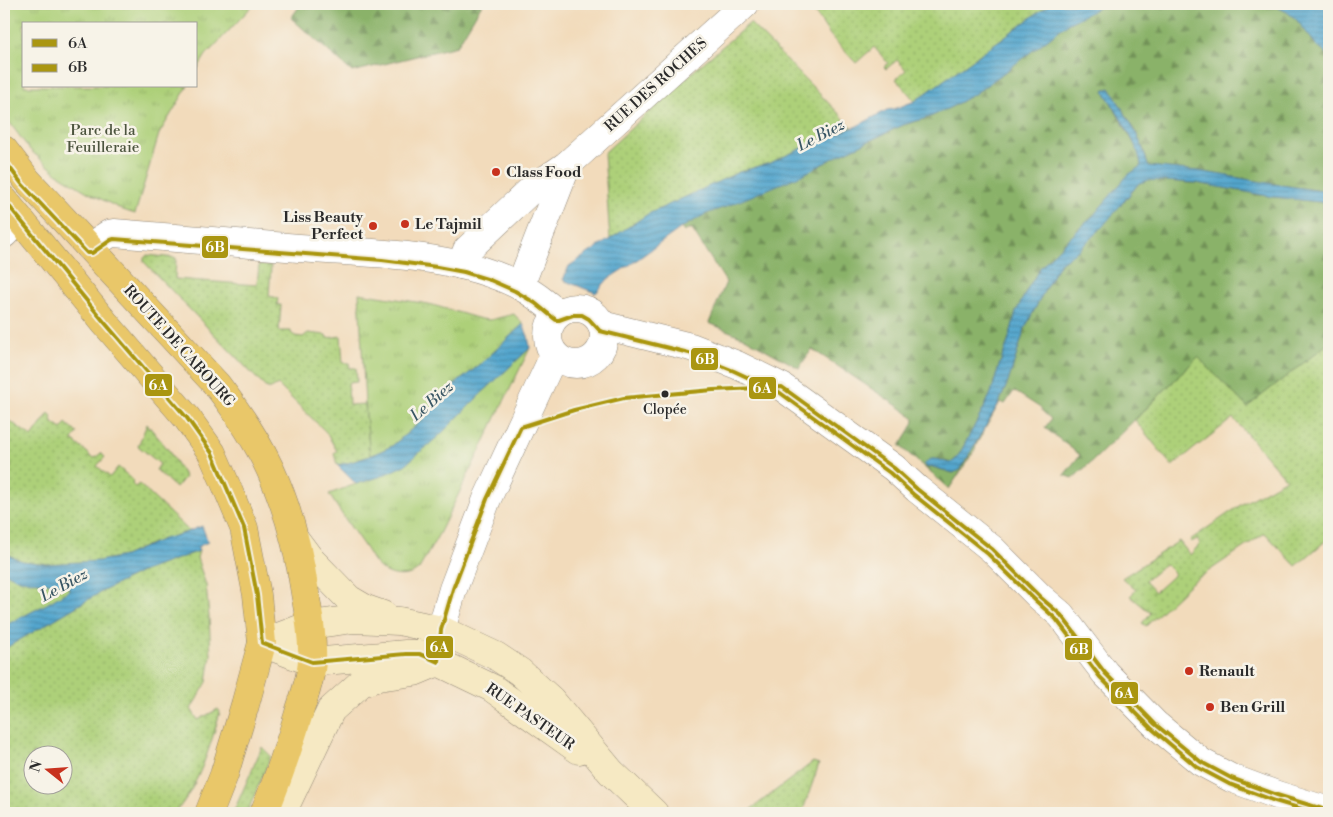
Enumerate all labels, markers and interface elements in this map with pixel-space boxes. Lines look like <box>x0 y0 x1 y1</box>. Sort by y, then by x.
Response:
legend <box>22 22 198 88</box>
text: 6A <box>68 34 88 53</box>
street label: RUE DES ROCHES <box>601 34 711 136</box>
text: 6B <box>68 58 88 77</box>
water label: Le Biez <box>793 114 849 156</box>
park label: Parc de la Feuilleraie <box>67 121 139 157</box>
place label: Class Food <box>506 163 582 182</box>
marker: Class Food <box>490 166 502 178</box>
place label: Liss Beauty Perfect <box>283 208 364 244</box>
place label: Le Tajmil <box>415 215 482 234</box>
marker: Le Tajmil <box>399 218 411 230</box>
marker: Liss Beauty Perfect <box>367 220 379 232</box>
line badge: 6B <box>201 235 229 259</box>
text: 6B <box>205 239 225 257</box>
street label: ROUTE DE CABOURG <box>119 281 239 411</box>
line badge: 6B <box>690 347 719 371</box>
text: 6B <box>695 351 715 369</box>
line badge: 6A <box>144 373 173 397</box>
water label: Le Biez <box>405 376 458 426</box>
line badge: 6A <box>748 376 777 400</box>
text: 6A <box>149 377 168 395</box>
text: 6A <box>753 380 772 398</box>
marker: Clopée <box>660 389 670 399</box>
place label: Clopée <box>643 401 687 419</box>
water label: Le Biez <box>36 564 92 607</box>
line badge: 6A <box>425 635 454 659</box>
line badge: 6B <box>1064 637 1093 661</box>
text: 6A <box>430 639 449 657</box>
text: 6B <box>1069 641 1089 659</box>
place label: Renault <box>1199 662 1255 681</box>
marker: Renault <box>1183 665 1195 677</box>
street label: RUE PASTEUR <box>482 679 579 755</box>
line badge: 6A <box>1110 681 1139 705</box>
text: 6A <box>1115 685 1134 703</box>
place label: Ben Grill <box>1220 698 1285 717</box>
marker: Ben Grill <box>1204 701 1216 713</box>
north arrow <box>22 744 72 794</box>
text: N <box>26 759 47 774</box>

